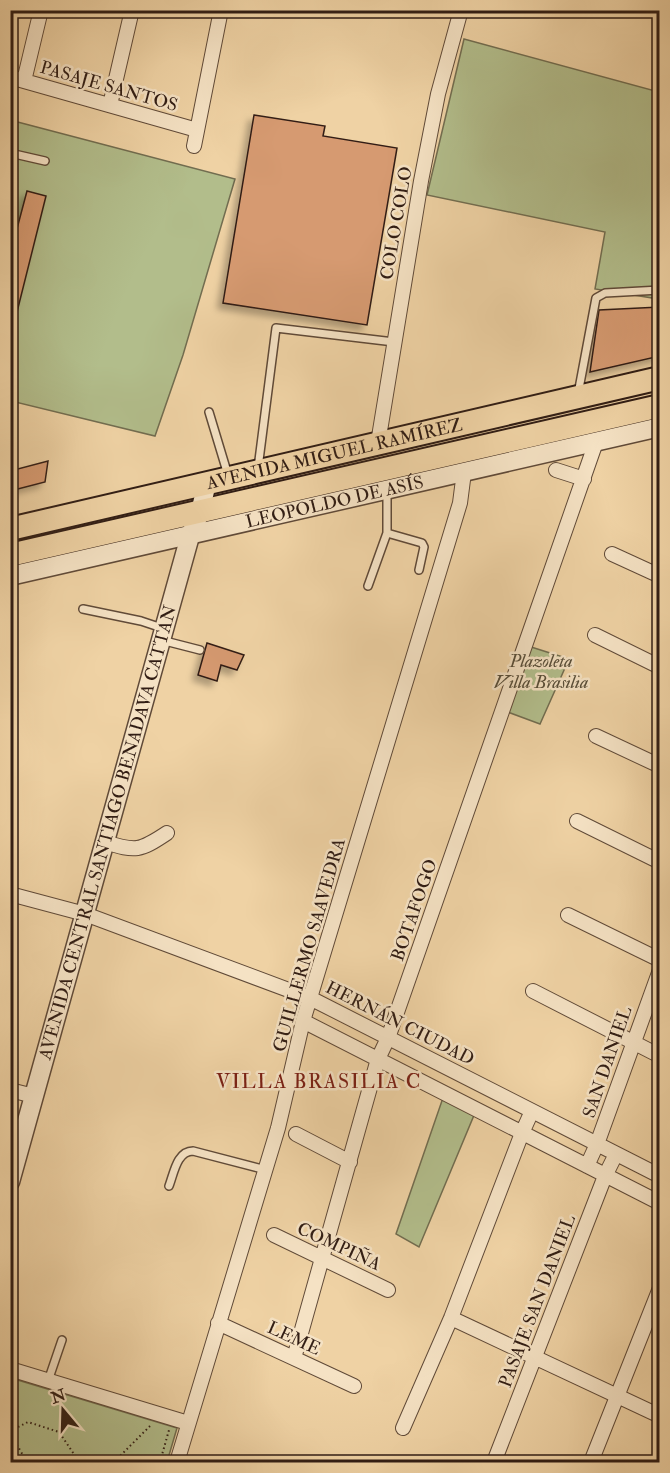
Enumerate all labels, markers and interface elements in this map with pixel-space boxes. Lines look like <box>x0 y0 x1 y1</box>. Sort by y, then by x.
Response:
street label: PASAJE SANTOS <box>37 56 180 117</box>
street label: COLO COLO <box>375 165 418 281</box>
street label: AVENIDA MIGUEL RAMÍREZ <box>203 413 465 495</box>
street label: LEOPOLDO DE ASÍS <box>244 471 426 534</box>
street label: AVENIDA CENTRAL SANTIAGO BENADAVA CATTAN <box>33 603 182 1063</box>
park label: Plazoleta Villa Brasilia <box>494 650 588 694</box>
street label: GUILLERMO SAAVEDRA <box>268 835 351 1055</box>
street label: BOTAFOGO <box>386 856 443 964</box>
street label: HERNÁN CIUDAD <box>322 976 478 1071</box>
street label: SAN DANIEL <box>578 1003 637 1121</box>
district label: VILLA BRASILIA C <box>216 1069 422 1094</box>
street label: PASAJE SAN DANIEL <box>494 1212 581 1391</box>
street label: COMPIÑA <box>293 1217 385 1276</box>
street label: LEME <box>263 1316 324 1361</box>
north arrow <box>33 1380 93 1440</box>
text: N <box>47 1385 69 1409</box>

